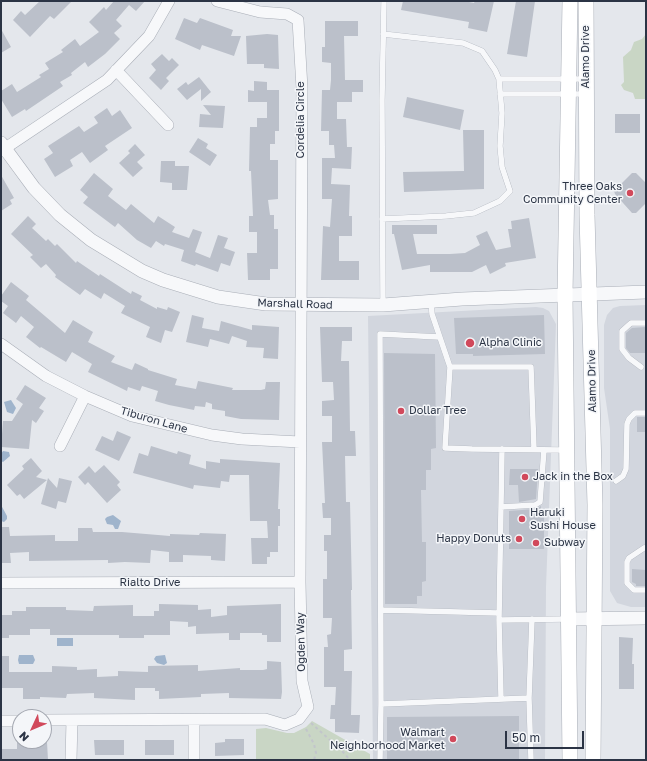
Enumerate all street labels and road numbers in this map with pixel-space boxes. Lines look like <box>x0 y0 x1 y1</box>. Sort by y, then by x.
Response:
street label: Alamo Drive <box>579 25 593 89</box>
street label: Cordelia Circle <box>294 81 308 159</box>
street label: Marshall Road <box>257 296 333 312</box>
street label: Alamo Drive <box>585 349 599 413</box>
street label: Tiburon Lane <box>119 404 189 436</box>
street label: Rialto Drive <box>120 576 180 590</box>
street label: Ogden Way <box>294 612 308 672</box>

